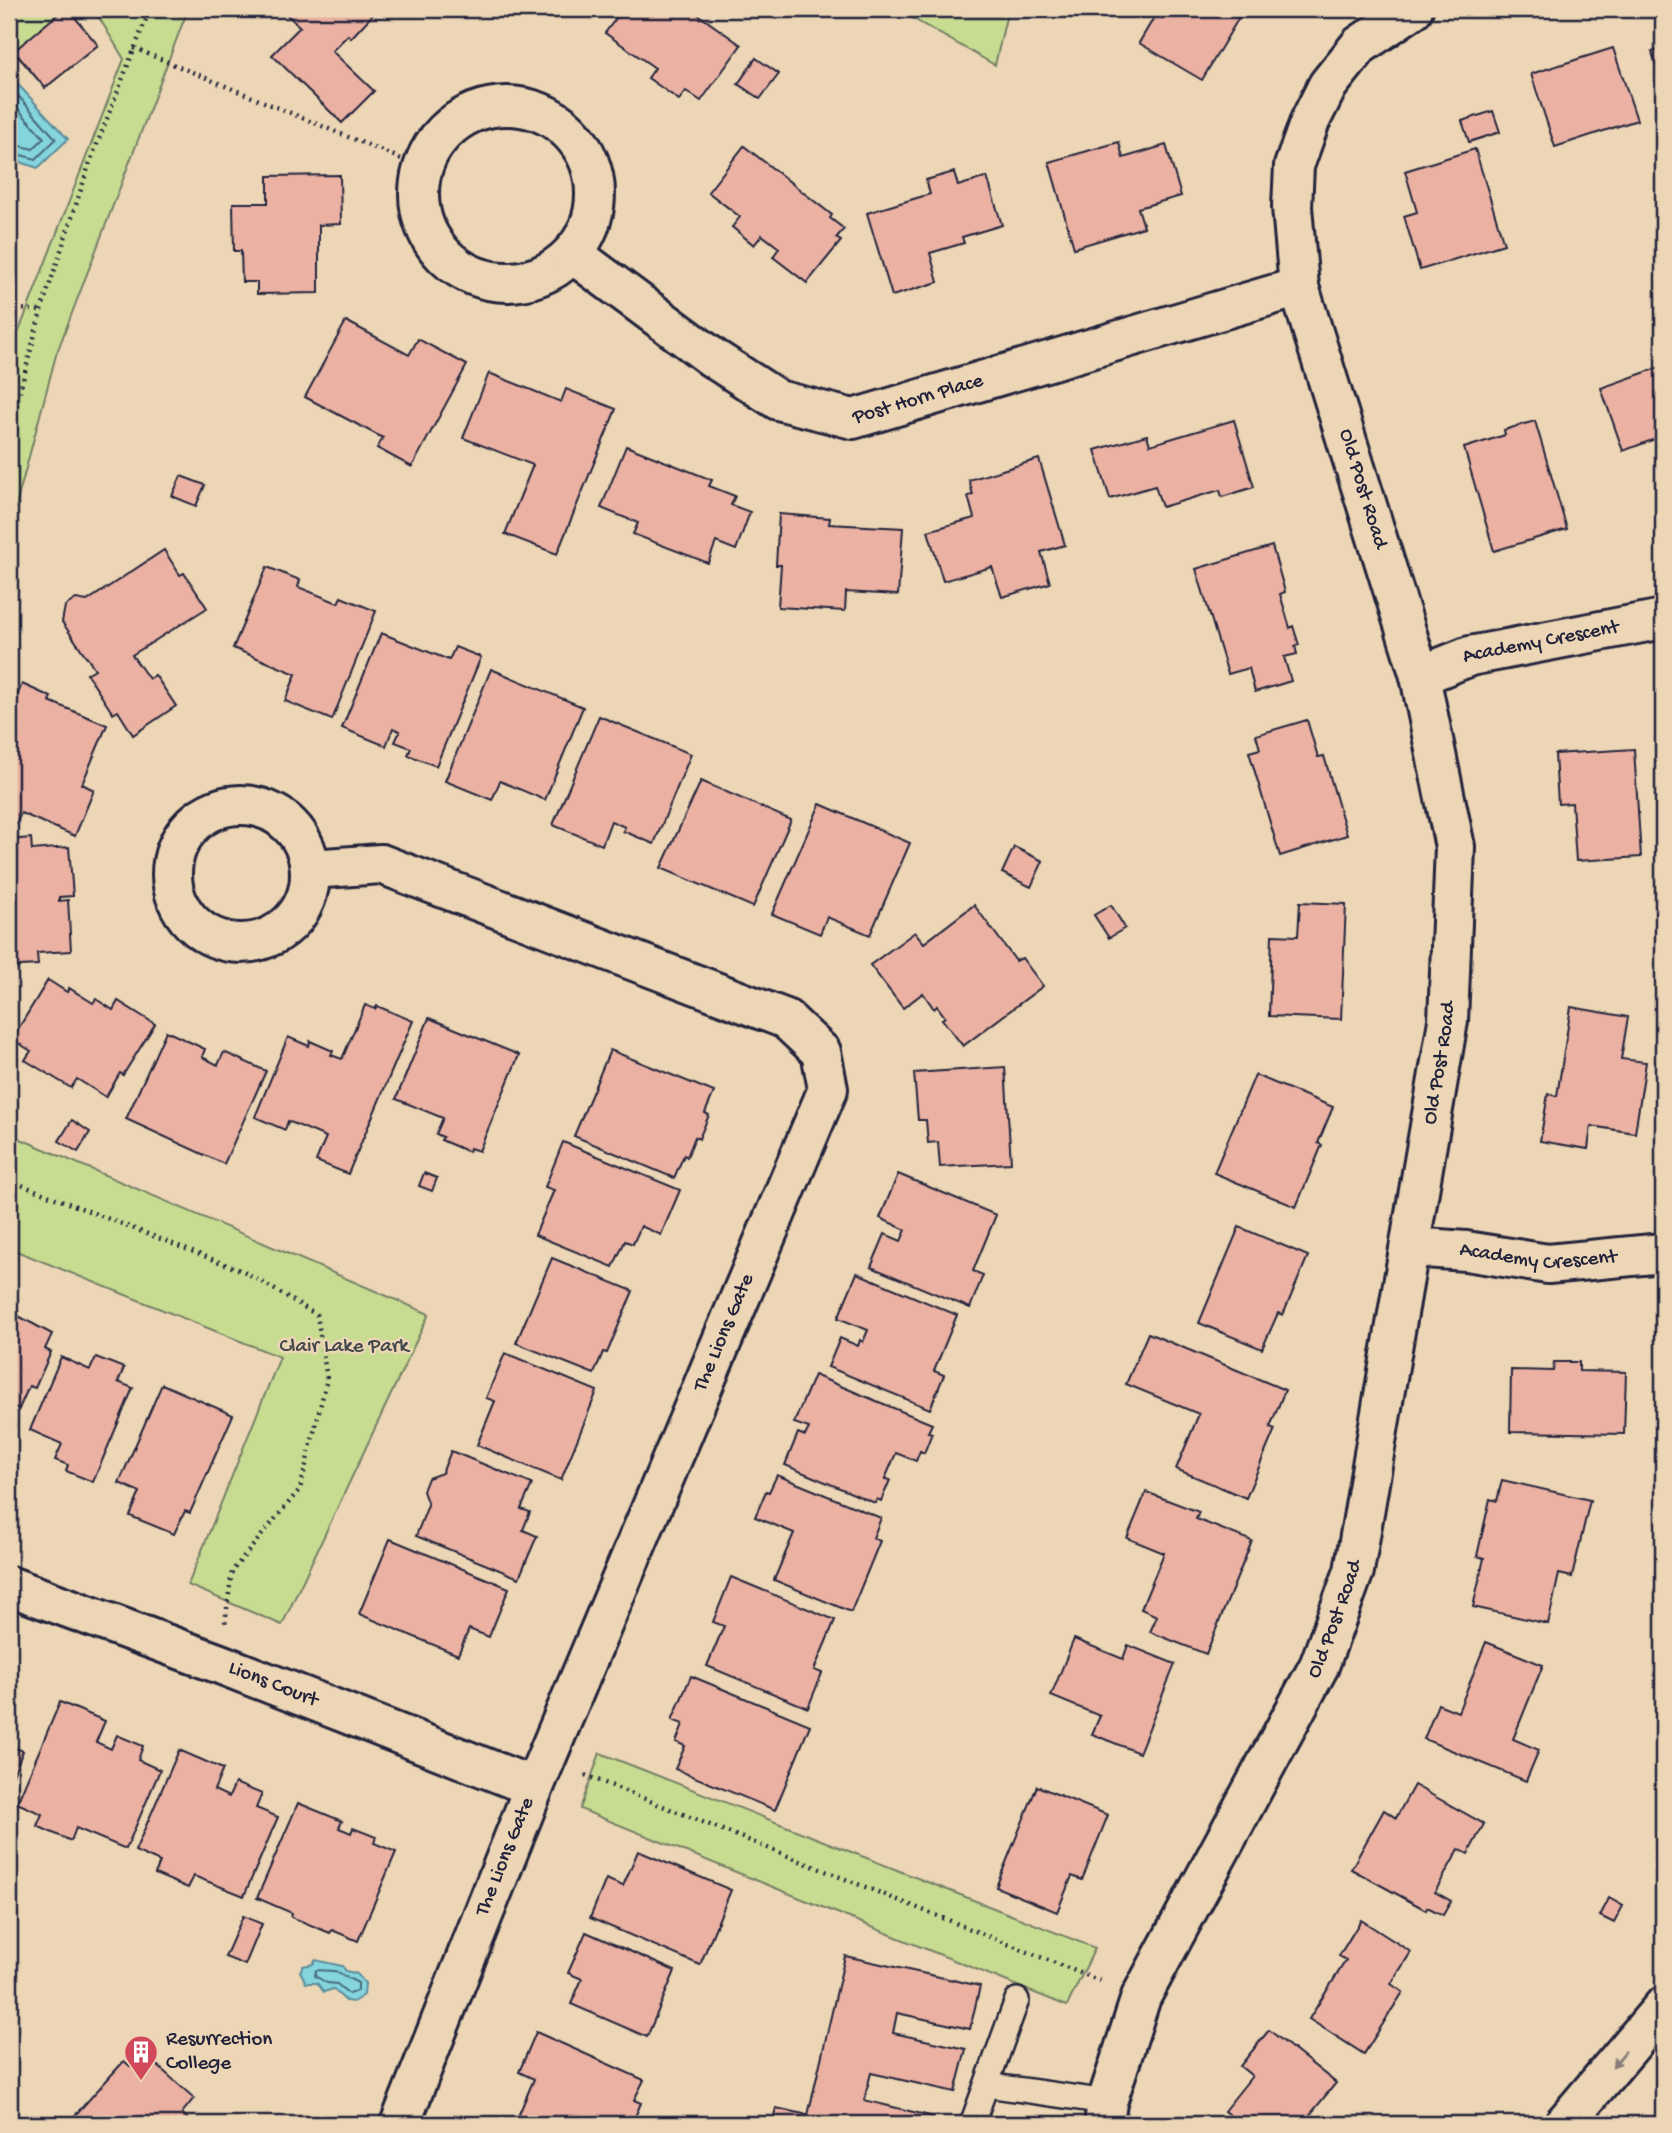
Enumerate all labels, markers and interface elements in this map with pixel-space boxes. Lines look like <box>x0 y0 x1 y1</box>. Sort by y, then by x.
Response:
street label: Post Horn Place <box>849 368 987 431</box>
street label: Old Post Road <box>1332 426 1393 554</box>
street label: Academy Crescent <box>1459 615 1623 670</box>
street label: Old Post Road <box>1418 999 1461 1126</box>
street label: Academy Crescent <box>1459 1238 1620 1277</box>
street label: The Lions Gate <box>689 1269 761 1396</box>
park label: Clair Lake Park <box>279 1335 411 1360</box>
street label: Old Post Road <box>1302 1557 1368 1683</box>
street label: Lions Court <box>225 1656 324 1714</box>
street label: The Lions Gate <box>471 1793 541 1921</box>
place label: Resurrection College <box>166 2028 272 2077</box>
building icon: Resurrection College <box>122 2033 160 2082</box>
one-way arrow <box>1611 2050 1627 2068</box>

